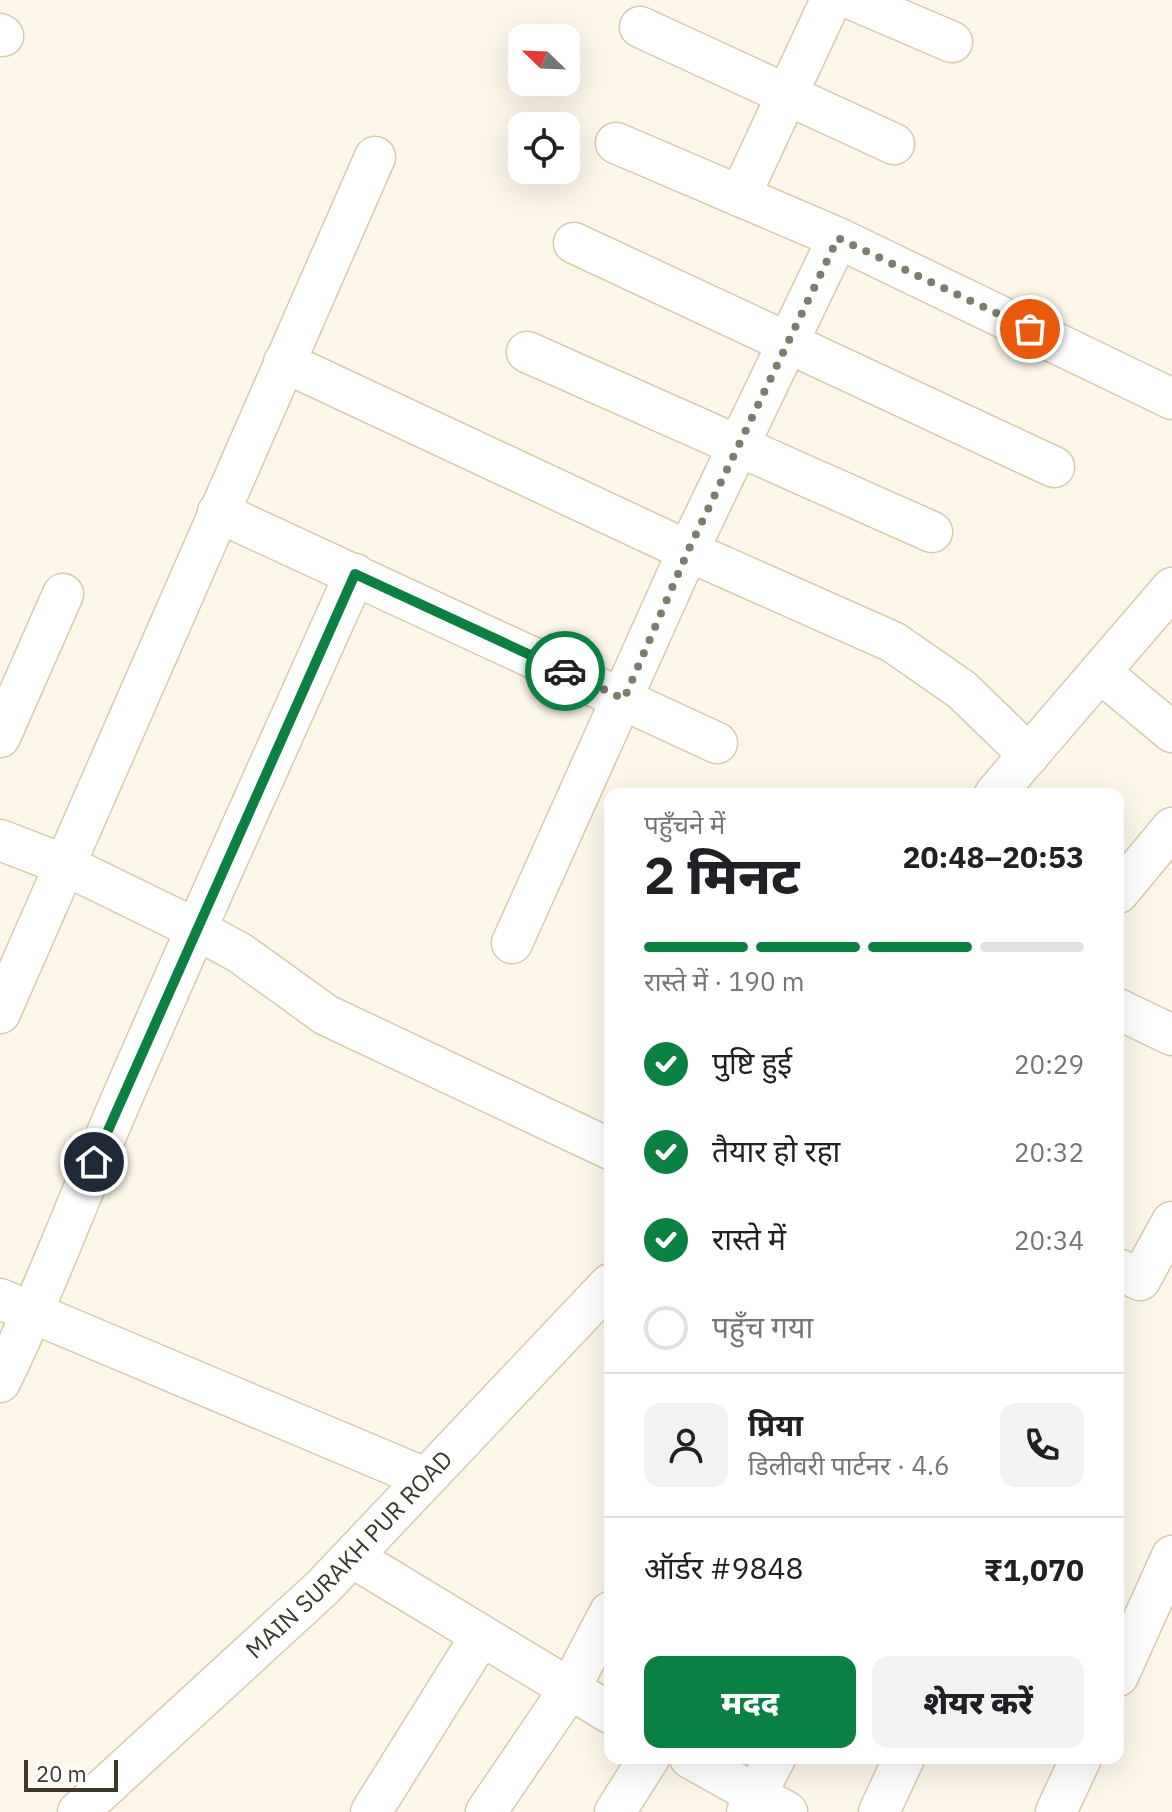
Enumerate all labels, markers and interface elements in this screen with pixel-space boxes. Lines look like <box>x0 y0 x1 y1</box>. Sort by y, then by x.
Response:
north arrow <box>508 24 580 96</box>
map controls <box>508 24 580 184</box>
button: locate <box>508 112 580 184</box>
pin <box>996 295 1064 363</box>
icon: bag <box>1008 307 1052 351</box>
courier <box>525 631 605 711</box>
icon: car <box>543 649 587 693</box>
text: पहुँचने में <box>644 807 725 841</box>
text: 20:48–20:53 <box>903 837 1084 876</box>
text: 2 मिनट <box>644 841 799 908</box>
text: रास्ते में · 190 m <box>644 964 804 998</box>
icon: check <box>644 1042 688 1086</box>
text: पुष्टि हुई <box>712 1043 792 1082</box>
text: 20:29 <box>1014 1047 1084 1081</box>
pin <box>60 1128 128 1196</box>
icon: check <box>644 1130 688 1174</box>
text: तैयार हो रहा <box>712 1131 840 1170</box>
text: 20:32 <box>1014 1135 1084 1169</box>
icon: home <box>72 1140 116 1184</box>
icon: check <box>644 1218 688 1262</box>
text: रास्ते में <box>712 1219 786 1258</box>
text: 20:34 <box>1014 1223 1084 1257</box>
text: पहुँच गया <box>712 1307 813 1346</box>
button: person <box>644 1403 728 1487</box>
button: phone <box>1000 1403 1084 1487</box>
text: प्रिया <box>748 1405 803 1444</box>
street label: MAIN SURAKH PUR ROAD <box>238 1443 459 1665</box>
text: डिलीवरी पार्टनर · 4.6 <box>748 1448 950 1482</box>
text: ऑर्डर #9848 <box>644 1548 803 1587</box>
text: ₹1,070 <box>984 1550 1084 1589</box>
button: मदद <box>644 1656 856 1748</box>
button: शेयर करें <box>872 1656 1084 1748</box>
scale bar <box>24 1756 118 1792</box>
text: 20 m <box>36 1759 87 1788</box>

